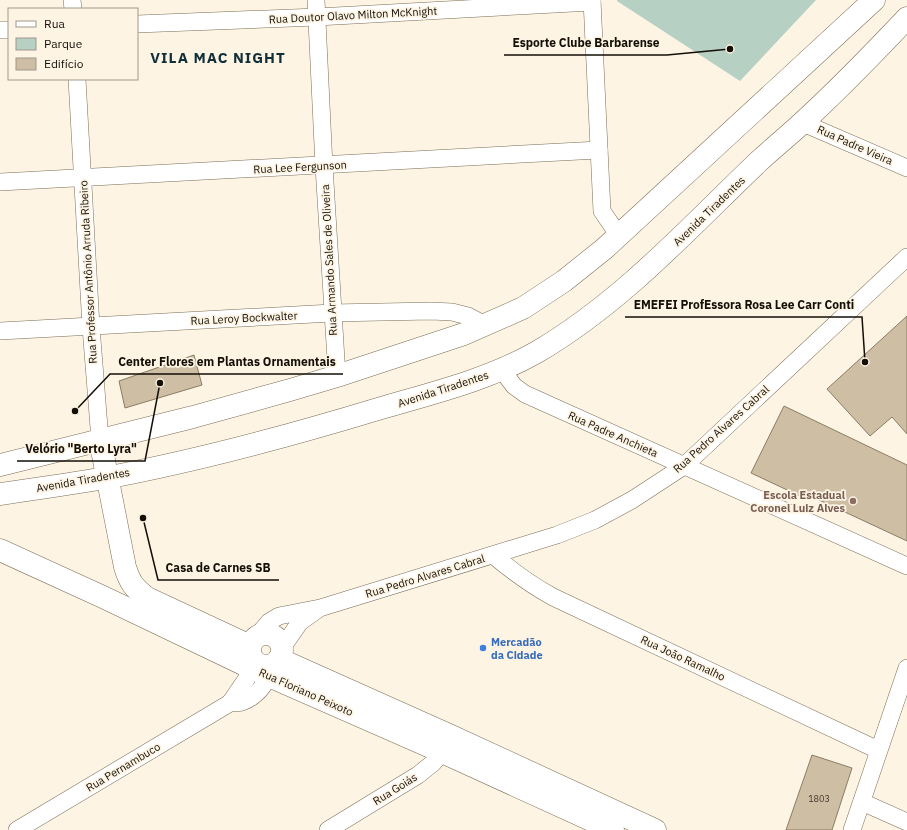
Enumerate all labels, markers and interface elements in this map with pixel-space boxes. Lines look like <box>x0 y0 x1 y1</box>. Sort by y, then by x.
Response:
street label: Rua Doutor Olavo Milton McKnight <box>268 4 438 26</box>
legend <box>8 8 138 80</box>
text: Rua <box>44 16 65 31</box>
callout: Esporte Clube Barbarense <box>504 31 667 55</box>
text: Esporte Clube Barbarense <box>512 35 660 50</box>
text: Parque <box>44 36 83 51</box>
district label: VILA MAC NIGHT <box>150 48 286 67</box>
text: Edifício <box>44 56 84 71</box>
street label: Rua Padre Vieira <box>815 122 895 168</box>
street label: Rua Lee Fergunson <box>253 158 347 176</box>
street label: Avenida Tiradentes <box>670 173 748 249</box>
street label: Rua Professor Antônio Arruda Ribeiro <box>76 180 100 364</box>
street label: Rua Armando Sales de Oliveira <box>318 184 340 336</box>
callout: EMEFEI ProfEssora Rosa Lee Carr Conti <box>625 293 862 317</box>
text: EMEFEI ProfEssora Rosa Lee Carr Conti <box>634 297 854 312</box>
street label: Rua Leroy Bockwalter <box>190 308 298 328</box>
callout: Center Flores em Plantas Ornamentais <box>110 350 343 374</box>
text: Center Flores em Plantas Ornamentais <box>118 354 336 369</box>
street label: Avenida Tiradentes <box>396 368 490 410</box>
street label: Rua Pedro Alvares Cabral <box>670 382 772 476</box>
street label: Rua Padre Anchieta <box>566 408 660 460</box>
callout: Velório "Berto Lyra" <box>17 437 145 461</box>
text: Velório "Berto Lyra" <box>25 441 137 456</box>
street label: Avenida Tiradentes <box>35 465 131 495</box>
place label: Escola Estadual Coronel Luiz Alves <box>750 488 846 515</box>
marker: Escola Estadual Coronel Luiz Alves <box>848 496 858 506</box>
street label: Rua Pedro Alvares Cabral <box>363 551 487 601</box>
callout: Casa de Carnes SB <box>158 556 279 580</box>
text: Casa de Carnes SB <box>166 560 270 575</box>
street label: Rua João Ramalho <box>638 632 728 684</box>
place label: Mercadão da Cidade <box>491 635 543 662</box>
marker: Mercadão da Cidade <box>478 643 488 653</box>
street label: Rua Floriano Peixoto <box>257 665 355 719</box>
street label: Rua Pernambuco <box>83 739 163 795</box>
street label: Rua Goiás <box>370 770 420 808</box>
house number: 1803 <box>808 793 830 804</box>

